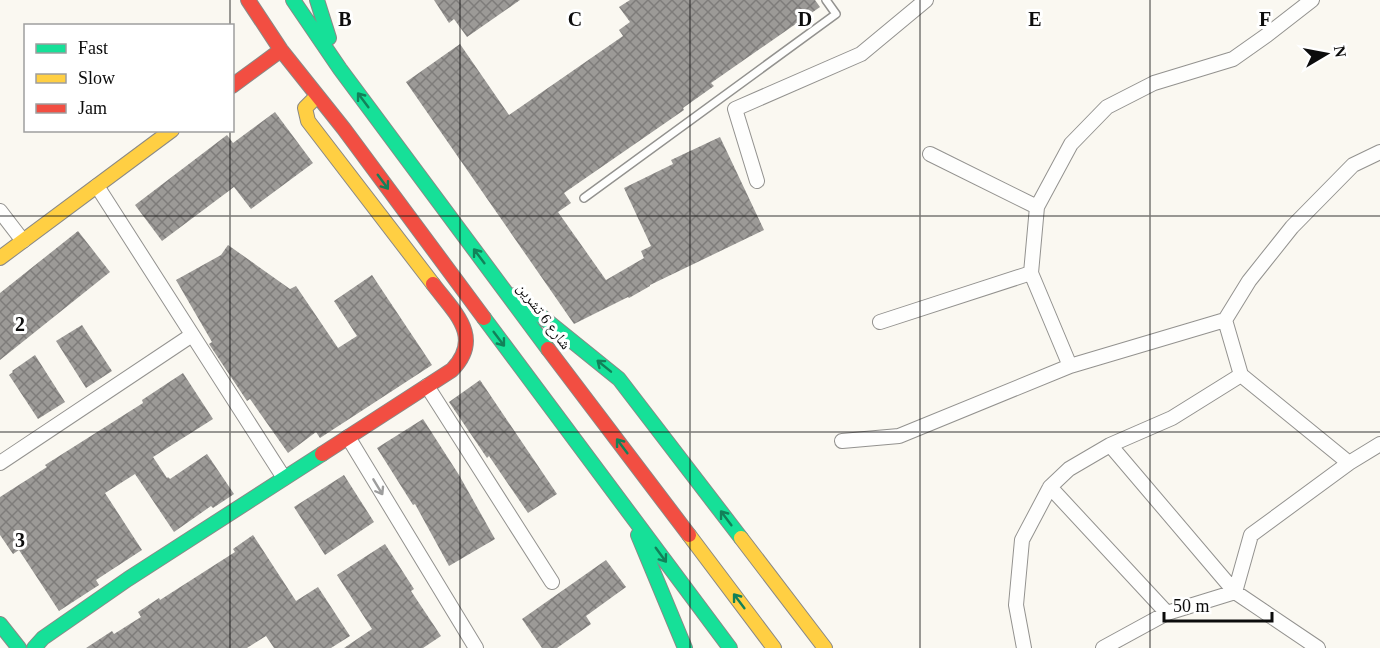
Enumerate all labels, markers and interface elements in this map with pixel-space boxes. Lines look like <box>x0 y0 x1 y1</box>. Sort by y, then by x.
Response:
text: B <box>338 8 352 30</box>
text: C <box>568 8 582 30</box>
text: D <box>798 8 812 30</box>
text: E <box>1028 8 1042 30</box>
text: F <box>1259 8 1271 30</box>
legend <box>24 24 234 132</box>
north arrow <box>1296 24 1356 84</box>
text: Fast <box>78 38 108 58</box>
text: N <box>1331 44 1350 59</box>
text: Slow <box>78 68 115 88</box>
one-way arrow <box>357 92 369 108</box>
text: Jam <box>78 98 107 118</box>
one-way arrow <box>377 173 389 189</box>
one-way arrow <box>473 249 485 265</box>
street label: شارع 6 تشرين <box>512 280 574 354</box>
text: 2 <box>15 313 25 335</box>
one-way arrow <box>493 330 505 346</box>
one-way arrow <box>596 360 612 373</box>
one-way arrow <box>615 438 628 454</box>
one-way arrow <box>373 478 385 495</box>
one-way arrow <box>719 510 732 526</box>
text: 3 <box>15 529 25 551</box>
one-way arrow <box>655 547 667 563</box>
scale bar <box>1164 585 1272 623</box>
one-way arrow <box>733 594 745 610</box>
text: 50 m <box>1173 596 1210 616</box>

